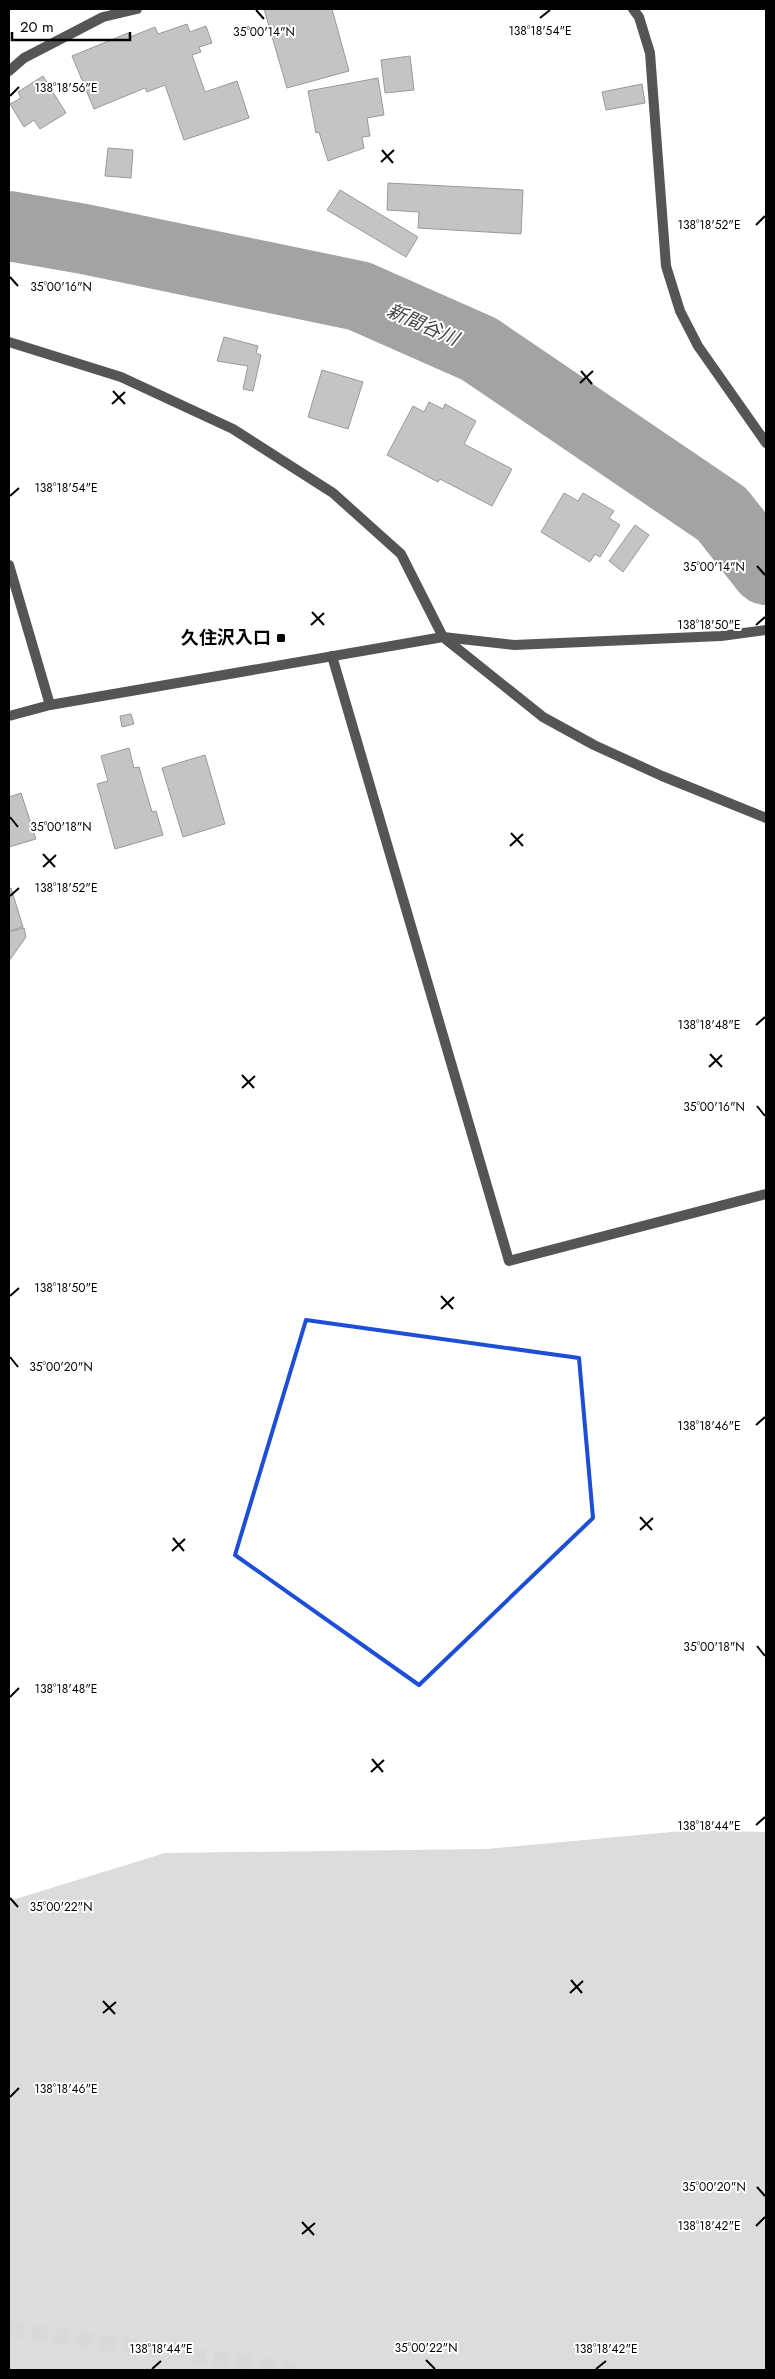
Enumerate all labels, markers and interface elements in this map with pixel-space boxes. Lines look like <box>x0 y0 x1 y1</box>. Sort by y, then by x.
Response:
scale bar <box>12 10 130 42</box>
text: 20 m <box>20 16 54 38</box>
text: 138°18'54"E <box>508 22 572 40</box>
text: 35°00'14"N <box>233 23 295 41</box>
text: 138°18'56"E <box>34 79 98 97</box>
text: 138°18'52"E <box>678 216 741 234</box>
text: 35°00'16"N <box>30 278 92 296</box>
water label: 新間谷川 <box>383 297 465 353</box>
text: 138°18'54"E <box>34 479 98 497</box>
text: 35°00'14"N <box>683 558 745 576</box>
text: 138°18'50"E <box>677 616 741 634</box>
place label: 久住沢入口 <box>181 625 271 651</box>
marker: 久住沢入口 <box>275 632 287 644</box>
text: 35°00'18"N <box>30 818 92 836</box>
text: 138°18'52"E <box>35 879 98 897</box>
text: 138°18'48"E <box>678 1016 740 1034</box>
text: 35°00'16"N <box>683 1098 745 1116</box>
text: 138°18'50"E <box>34 1279 98 1297</box>
text: 35°00'20"N <box>29 1358 93 1376</box>
text: 138°18'46"E <box>677 1417 741 1435</box>
text: 35°00'18"N <box>683 1638 745 1656</box>
text: 138°18'48"E <box>35 1680 97 1698</box>
text: 138°18'44"E <box>677 1817 741 1835</box>
text: 35°00'22"N <box>29 1898 93 1916</box>
text: 138°18'46"E <box>34 2080 98 2098</box>
text: 35°00'20"N <box>682 2178 746 2196</box>
text: 138°18'42"E <box>677 2217 741 2235</box>
text: 35°00'22"N <box>394 2339 458 2357</box>
text: 138°18'44"E <box>129 2340 193 2358</box>
text: 138°18'42"E <box>574 2340 638 2358</box>

